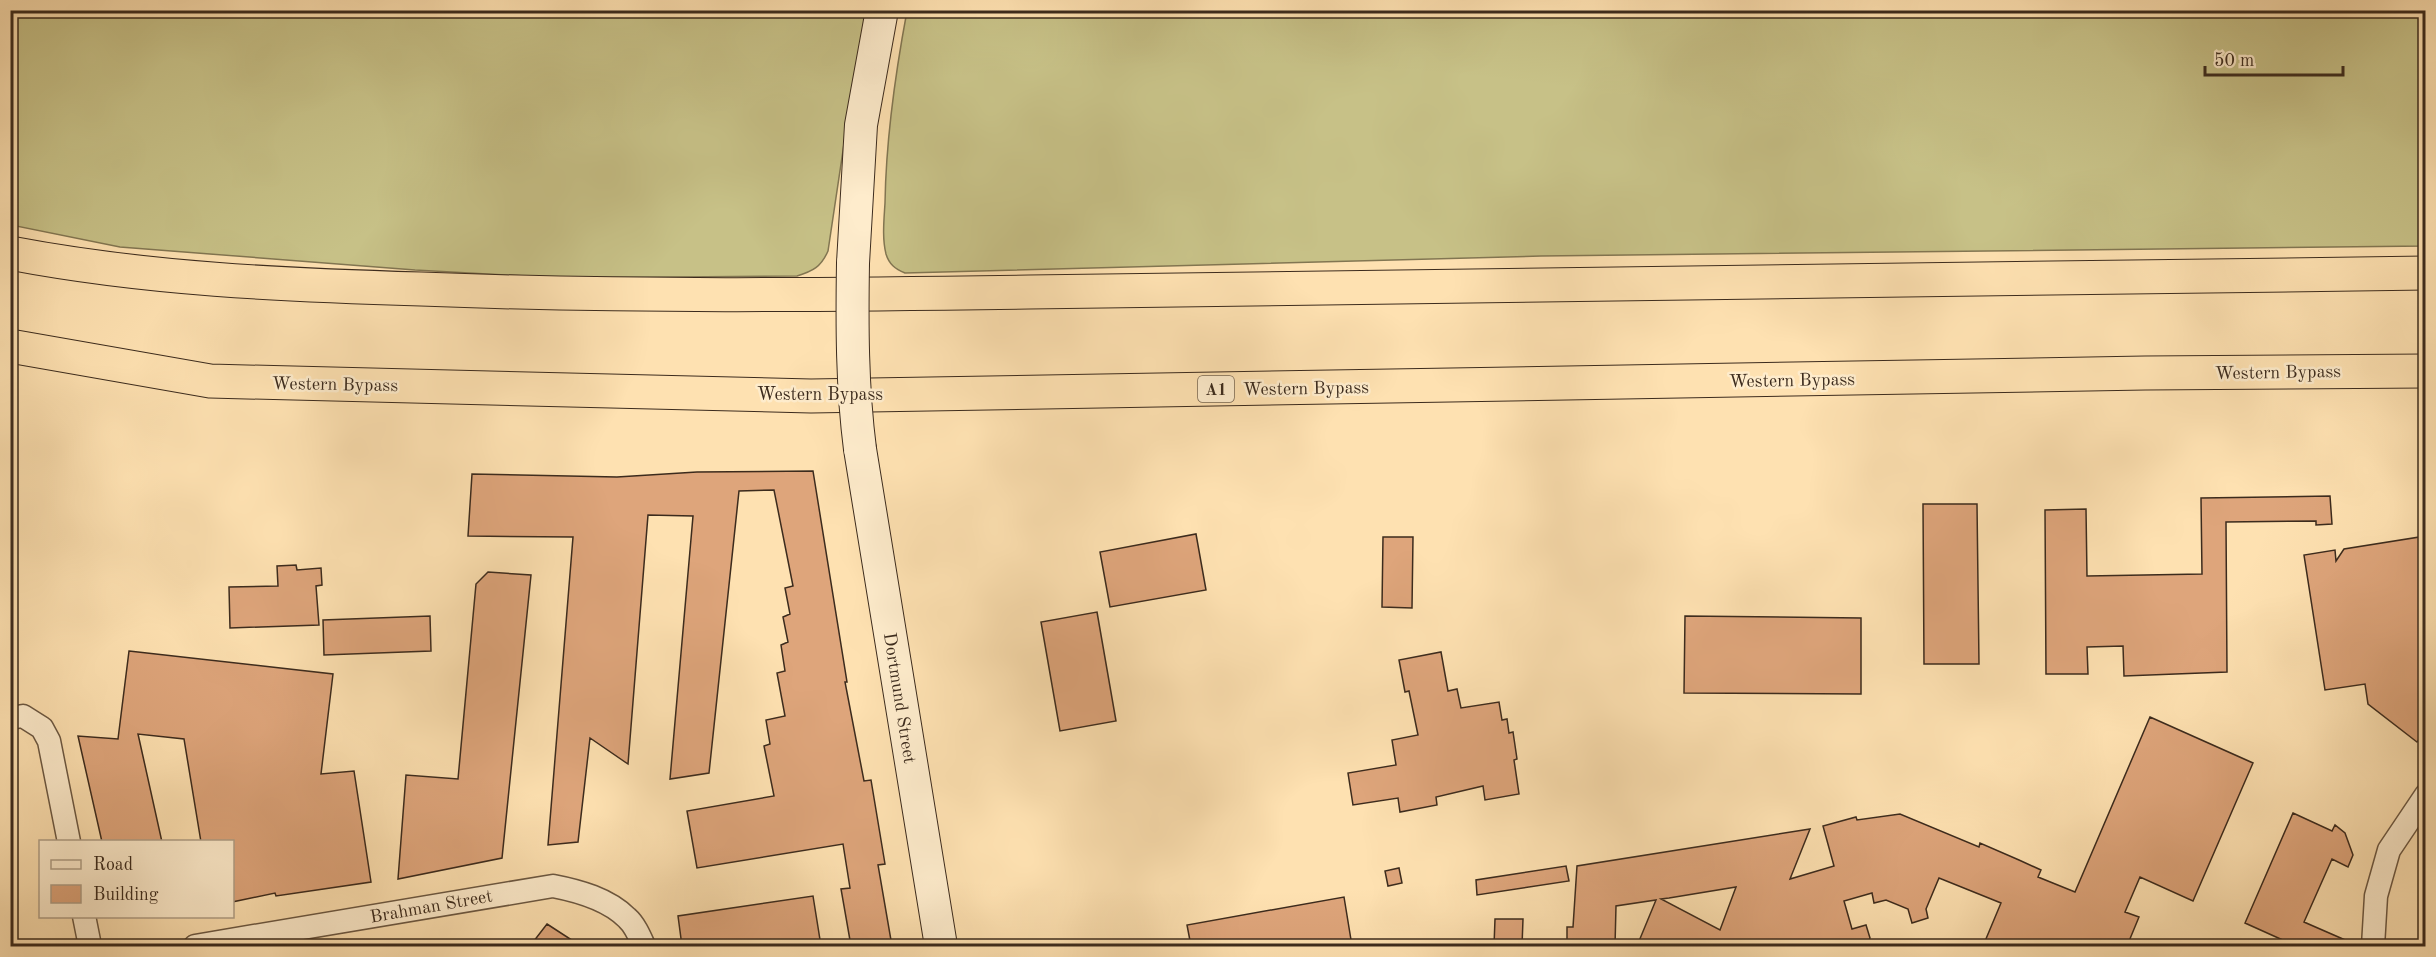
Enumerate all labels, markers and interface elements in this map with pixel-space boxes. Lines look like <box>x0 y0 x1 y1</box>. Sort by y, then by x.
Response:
scale bar <box>2205 39 2343 77</box>
text: 50 m <box>2214 52 2254 70</box>
street label: Western Bypass <box>2215 363 2341 383</box>
street label: Western Bypass <box>1729 371 1855 391</box>
street label: Western Bypass <box>272 375 398 395</box>
road number: A1 <box>1198 376 1234 402</box>
street label: Western Bypass <box>1243 379 1369 399</box>
street label: Western Bypass <box>757 386 883 404</box>
street label: Dortmund Street <box>880 631 918 765</box>
legend <box>39 840 234 918</box>
text: Road <box>93 856 133 874</box>
text: Building <box>93 886 159 904</box>
street label: Brahman Street <box>368 887 494 927</box>

